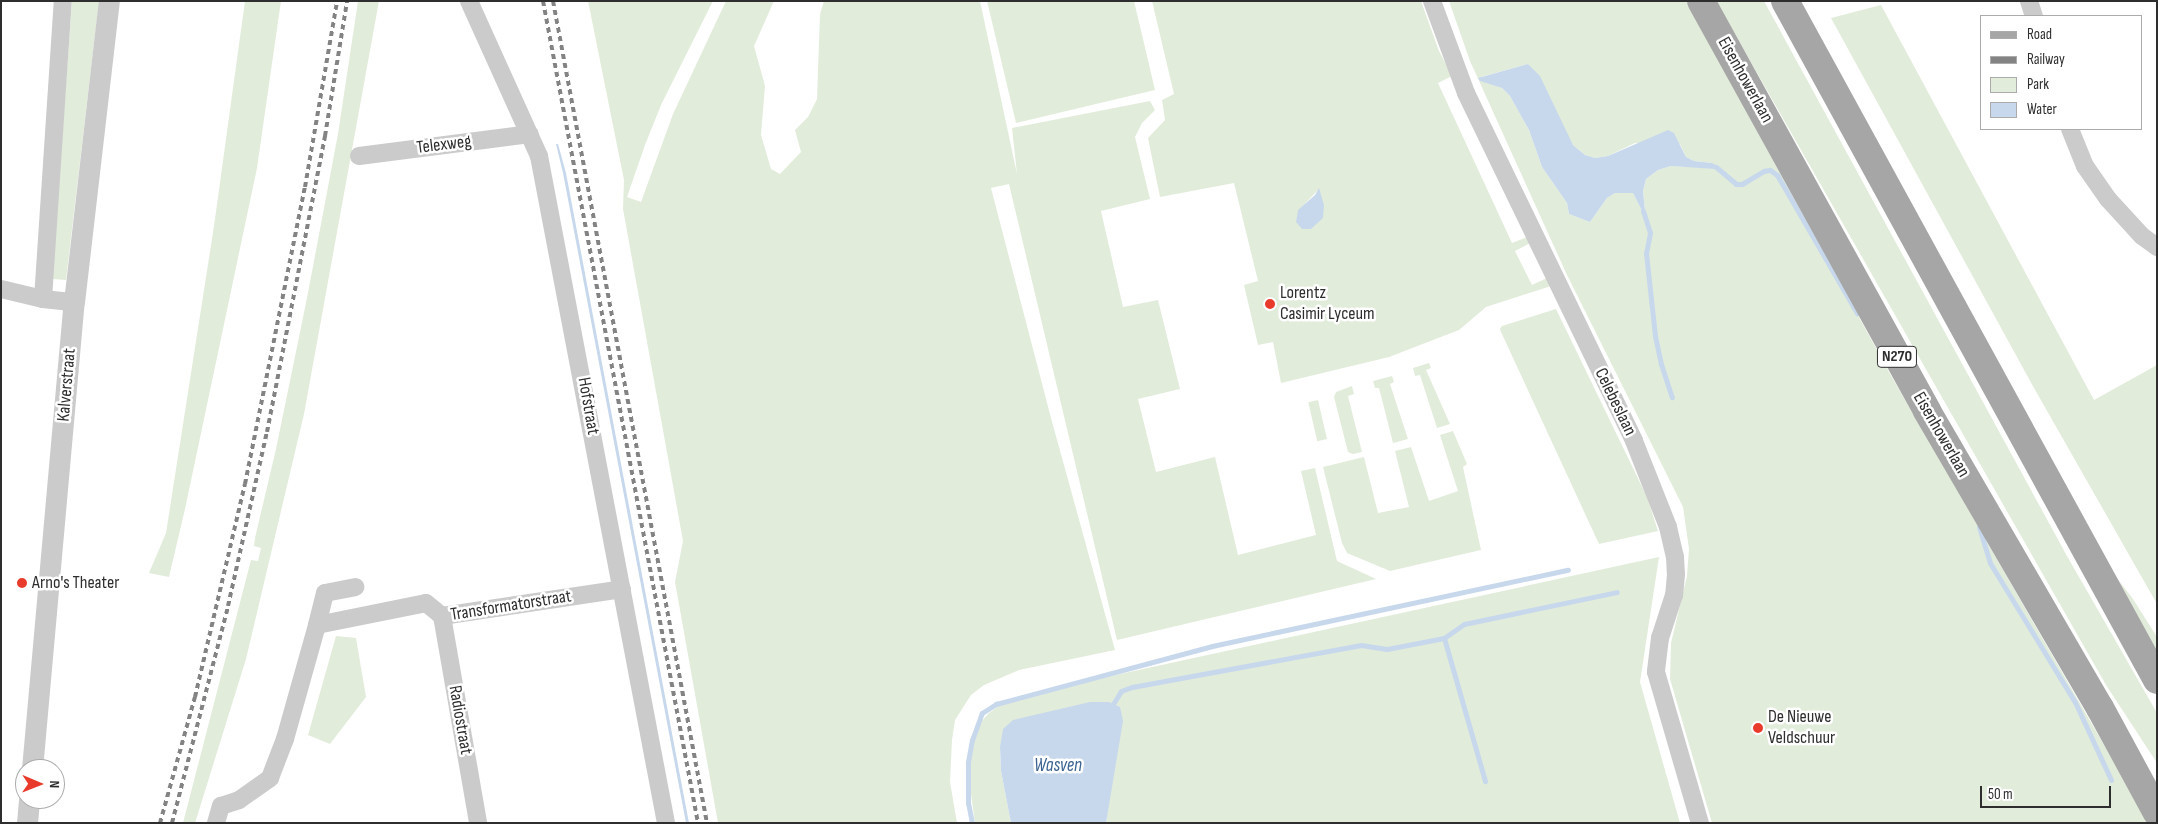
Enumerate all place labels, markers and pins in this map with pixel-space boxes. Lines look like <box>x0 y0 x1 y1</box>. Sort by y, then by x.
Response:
place label: Lorentz Casimir Lyceum <box>1280 283 1375 326</box>
marker: Lorentz Casimir Lyceum <box>1264 298 1276 310</box>
place label: Arno's Theater <box>32 572 119 594</box>
marker: Arno's Theater <box>16 577 28 589</box>
place label: De Nieuwe Veldschuur <box>1768 707 1835 750</box>
marker: De Nieuwe Veldschuur <box>1752 722 1764 734</box>

